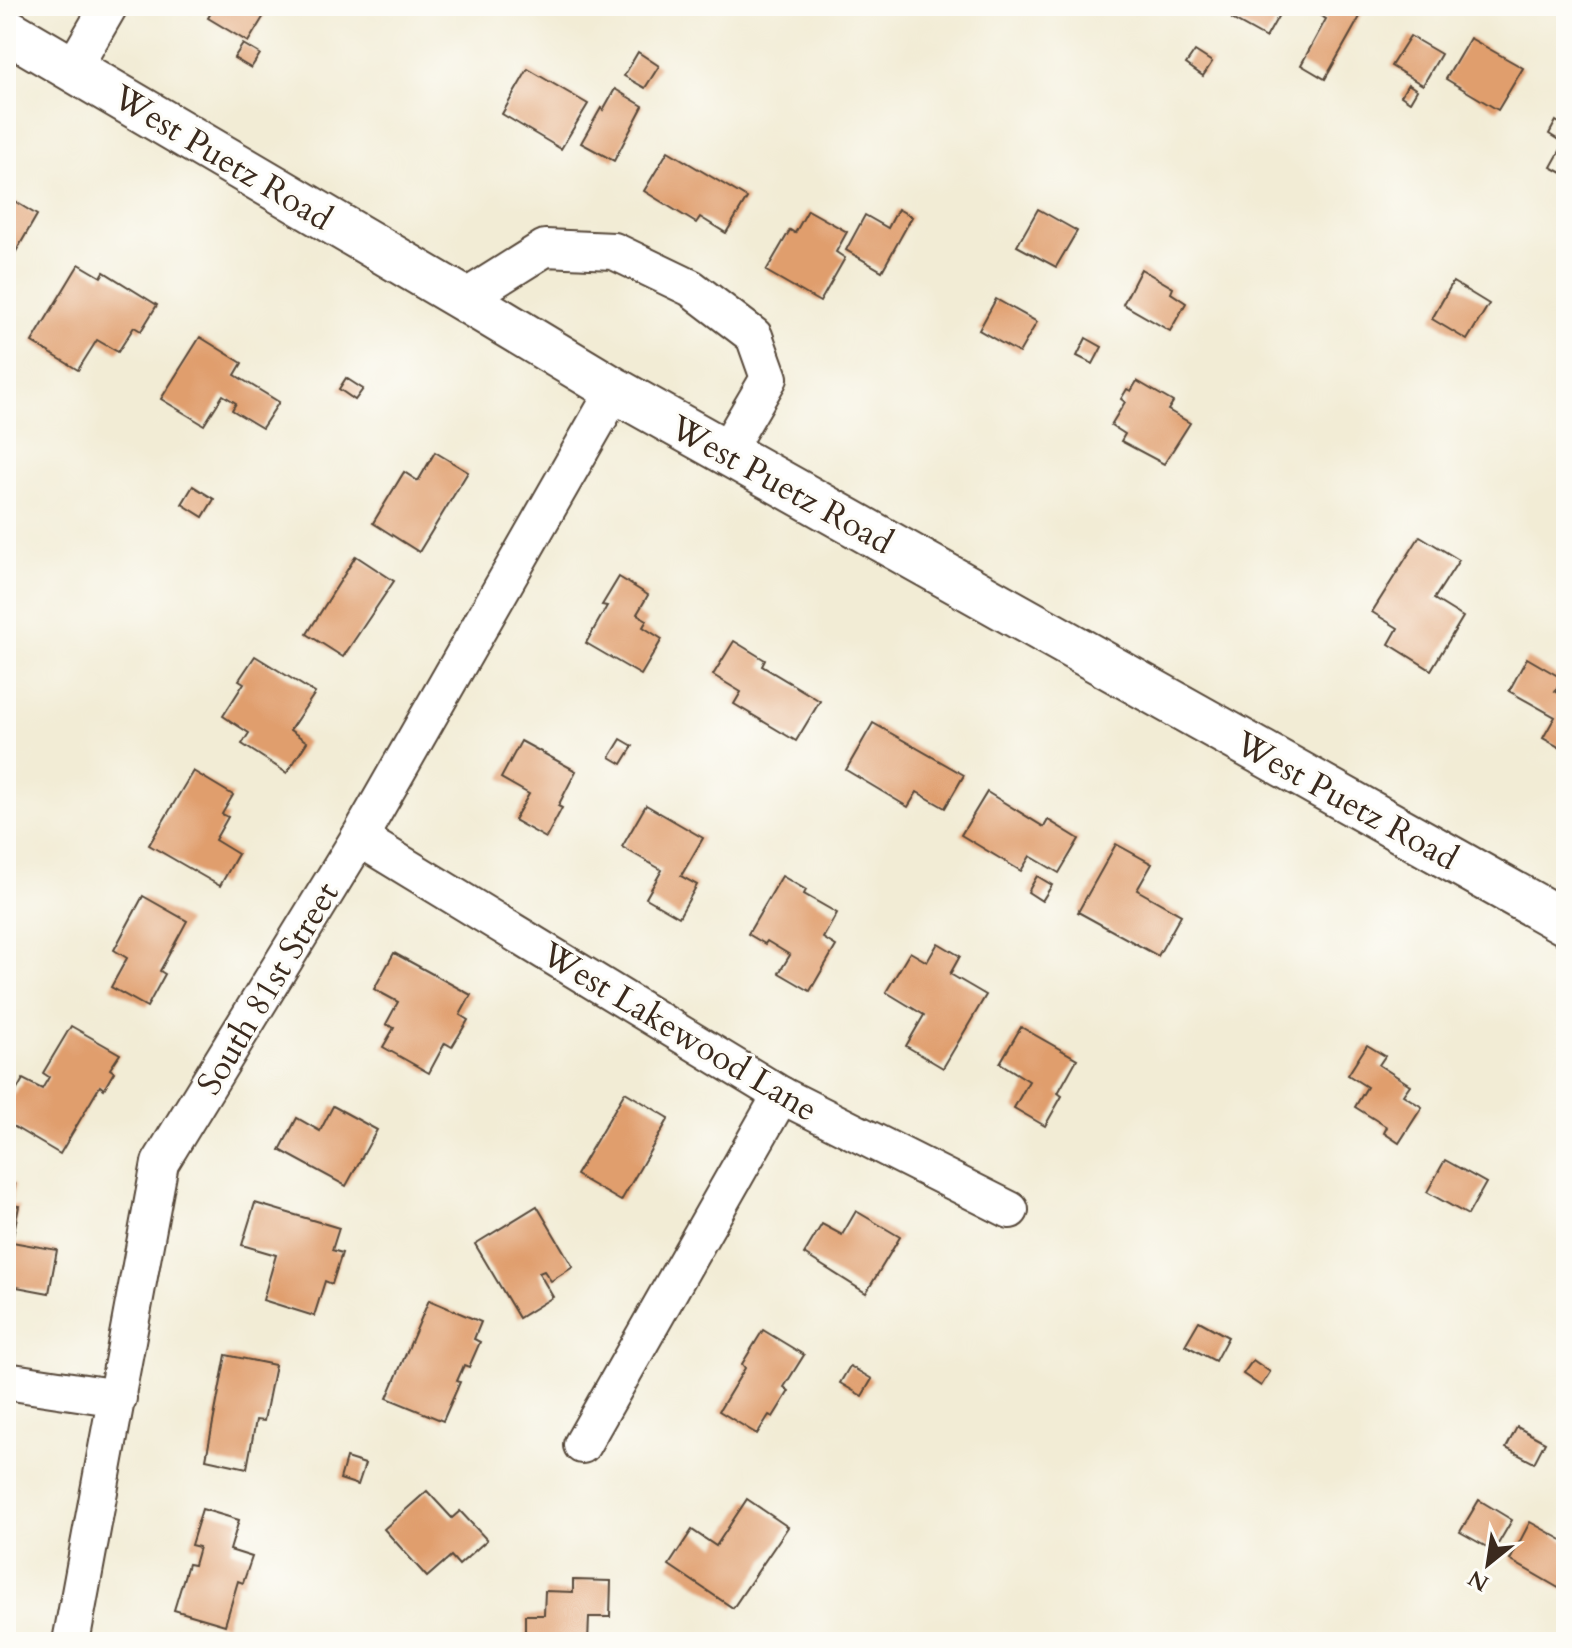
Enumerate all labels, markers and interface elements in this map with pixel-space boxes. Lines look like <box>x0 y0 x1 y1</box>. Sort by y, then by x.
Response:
street label: West Puetz Road <box>103 74 341 241</box>
street label: West Puetz Road <box>661 404 901 565</box>
street label: West Puetz Road <box>1226 720 1466 881</box>
street label: South 81st Street <box>186 873 350 1103</box>
street label: West Lakewood Lane <box>532 931 826 1133</box>
north arrow <box>1448 1524 1528 1604</box>
text: N <box>1463 1563 1494 1598</box>

